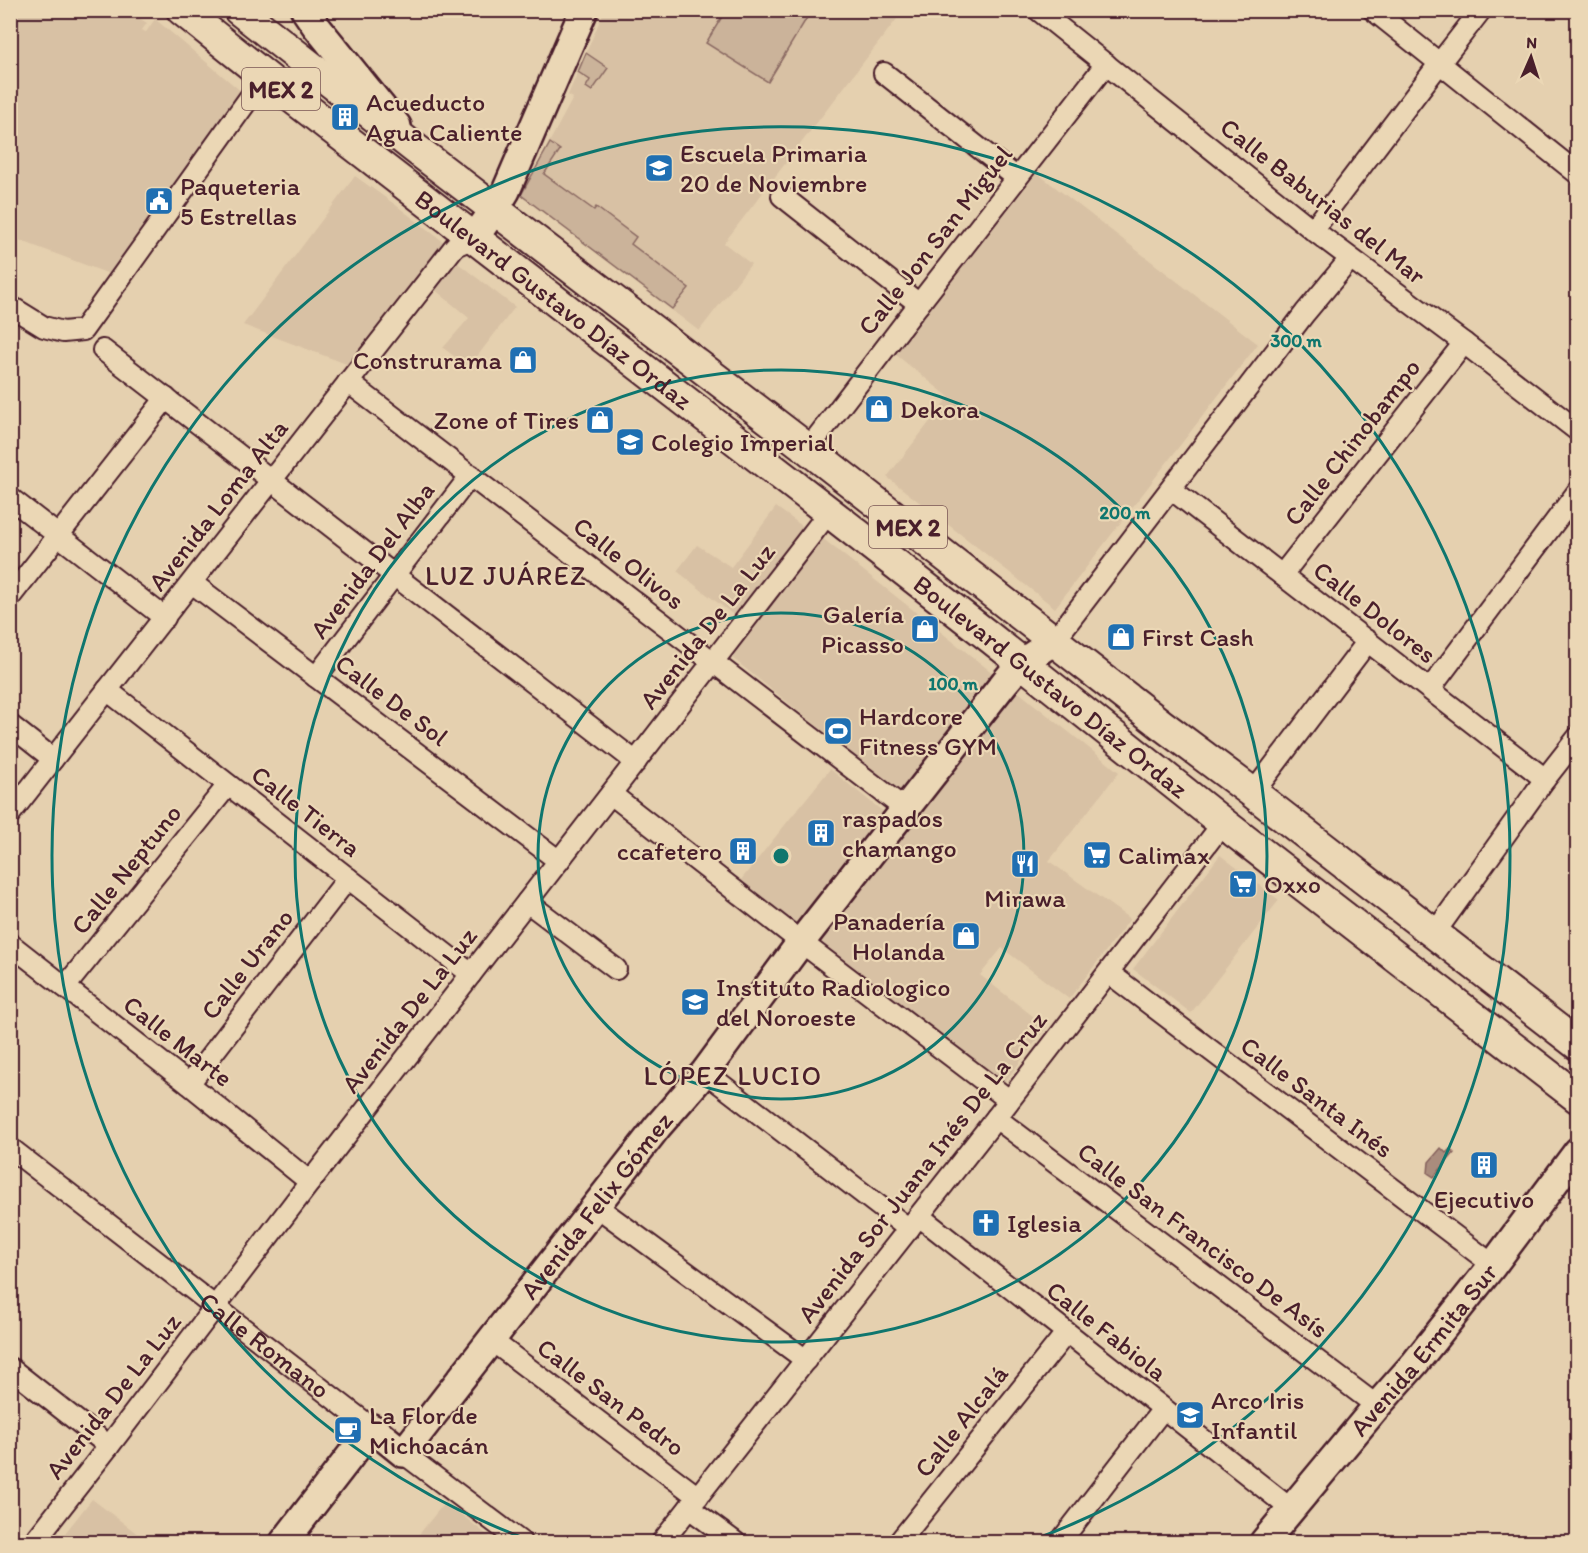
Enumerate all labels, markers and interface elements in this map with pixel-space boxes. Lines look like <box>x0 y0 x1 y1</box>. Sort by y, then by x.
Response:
north arrow <box>1501 27 1561 87</box>
text: N <box>1526 33 1538 52</box>
road number: MEX 2 <box>242 68 320 110</box>
place label: Acueducto Agua Caliente <box>366 86 523 148</box>
building icon: Acueducto Agua Caliente <box>329 101 361 133</box>
street label: Calle Baburias del Mar <box>1214 111 1432 291</box>
place label: Escuela Primaria 20 de Noviembre <box>680 137 868 199</box>
street label: Calle Jon San Miguel <box>851 139 1019 341</box>
school or university icon: Escuela Primaria 20 de Noviembre <box>643 152 675 184</box>
place label: Paqueteria 5 Estrellas <box>180 170 301 232</box>
street label: Boulevard Gustavo Díaz Ordaz <box>409 182 699 417</box>
public building icon: Paqueteria 5 Estrellas <box>143 185 175 217</box>
text: 300 m <box>1270 330 1322 352</box>
place label: Construrama <box>353 344 502 376</box>
shop icon: Construrama <box>507 344 539 376</box>
street label: Calle Chinobampo <box>1277 352 1427 532</box>
shop icon: Dekora <box>863 393 895 425</box>
place label: Dekora <box>900 393 980 425</box>
place label: Zone of Tires <box>434 404 579 436</box>
shop icon: Zone of Tires <box>584 404 616 436</box>
street label: Avenida Loma Alta <box>141 412 295 597</box>
school or university icon: Colegio Imperial <box>614 426 646 458</box>
place label: Colegio Imperial <box>651 426 835 458</box>
street label: Avenida Del Alba <box>303 475 441 645</box>
text: 200 m <box>1100 502 1151 524</box>
road number: MEX 2 <box>869 506 947 548</box>
street label: Calle Olivos <box>567 510 691 616</box>
street label: Avenida De La Luz <box>632 537 782 715</box>
street label: Calle Dolores <box>1307 554 1443 670</box>
district label: LUZ JUÁREZ <box>425 559 587 592</box>
street label: Boulevard Gustavo Díaz Ordaz <box>907 568 1195 805</box>
place label: Galería Picasso <box>821 598 904 660</box>
shop icon: Galería Picasso <box>909 613 941 645</box>
shop icon: First Cash <box>1105 621 1137 653</box>
place label: First Cash <box>1142 621 1254 653</box>
street label: Calle De Sol <box>329 647 455 753</box>
text: 100 m <box>928 673 979 695</box>
place label: Hardcore Fitness GYM <box>859 700 997 762</box>
sports icon: Hardcore Fitness GYM <box>822 715 854 747</box>
street label: Calle Tierra <box>245 758 367 864</box>
street label: Calle Neptuno <box>64 797 188 941</box>
place label: raspados chamango <box>842 802 957 864</box>
building icon: raspados chamango <box>805 817 837 849</box>
place label: ccafetero <box>617 835 722 867</box>
building icon: ccafetero <box>727 835 759 867</box>
supermarket icon: Calimax <box>1081 839 1113 871</box>
place label: Calimax <box>1118 839 1210 871</box>
centre of rings <box>771 846 791 866</box>
restaurant icon: Mirawa <box>1009 848 1041 880</box>
supermarket icon: Oxxo <box>1227 868 1259 900</box>
place label: Oxxo <box>1264 868 1321 900</box>
place label: Mirawa <box>984 882 1066 914</box>
street label: Calle Urano <box>194 902 300 1026</box>
place label: Panadería Holanda <box>833 905 946 967</box>
shop icon: Panadería Holanda <box>950 920 982 952</box>
street label: Avenida De La Luz <box>334 921 484 1099</box>
place label: Instituto Radiologico del Noroeste <box>716 971 950 1033</box>
school or university icon: Instituto Radiologico del Noroeste <box>679 986 711 1018</box>
street label: Calle Marte <box>117 988 239 1094</box>
street label: Avenida Sor Juana Inés De La Cruz <box>790 1005 1054 1329</box>
street label: Calle Santa Inés <box>1234 1029 1400 1165</box>
district label: LÓPEZ LUCIO <box>644 1059 822 1092</box>
street label: Avenida Felix Gómez <box>513 1105 679 1306</box>
street label: Calle San Francisco De Asís <box>1071 1135 1335 1345</box>
building icon: Ejecutivo <box>1468 1149 1500 1181</box>
place label: Ejecutivo <box>1434 1183 1534 1215</box>
church icon: Iglesia <box>970 1207 1002 1239</box>
place label: Iglesia <box>1007 1207 1082 1239</box>
street label: Avenida Ermita Sur <box>1343 1256 1505 1443</box>
street label: Calle Fabiola <box>1040 1274 1174 1388</box>
street label: Calle Romano <box>193 1285 336 1405</box>
street label: Avenida De La Luz <box>38 1307 188 1485</box>
street label: Calle San Pedro <box>531 1331 691 1463</box>
street label: Calle Alcalá <box>907 1358 1015 1484</box>
place label: Arco Iris Infantil <box>1211 1384 1304 1446</box>
place label: La Flor de Michoacán <box>369 1399 489 1461</box>
school or university icon: Arco Iris Infantil <box>1174 1399 1206 1431</box>
cafe icon: La Flor de Michoacán <box>332 1414 364 1446</box>

